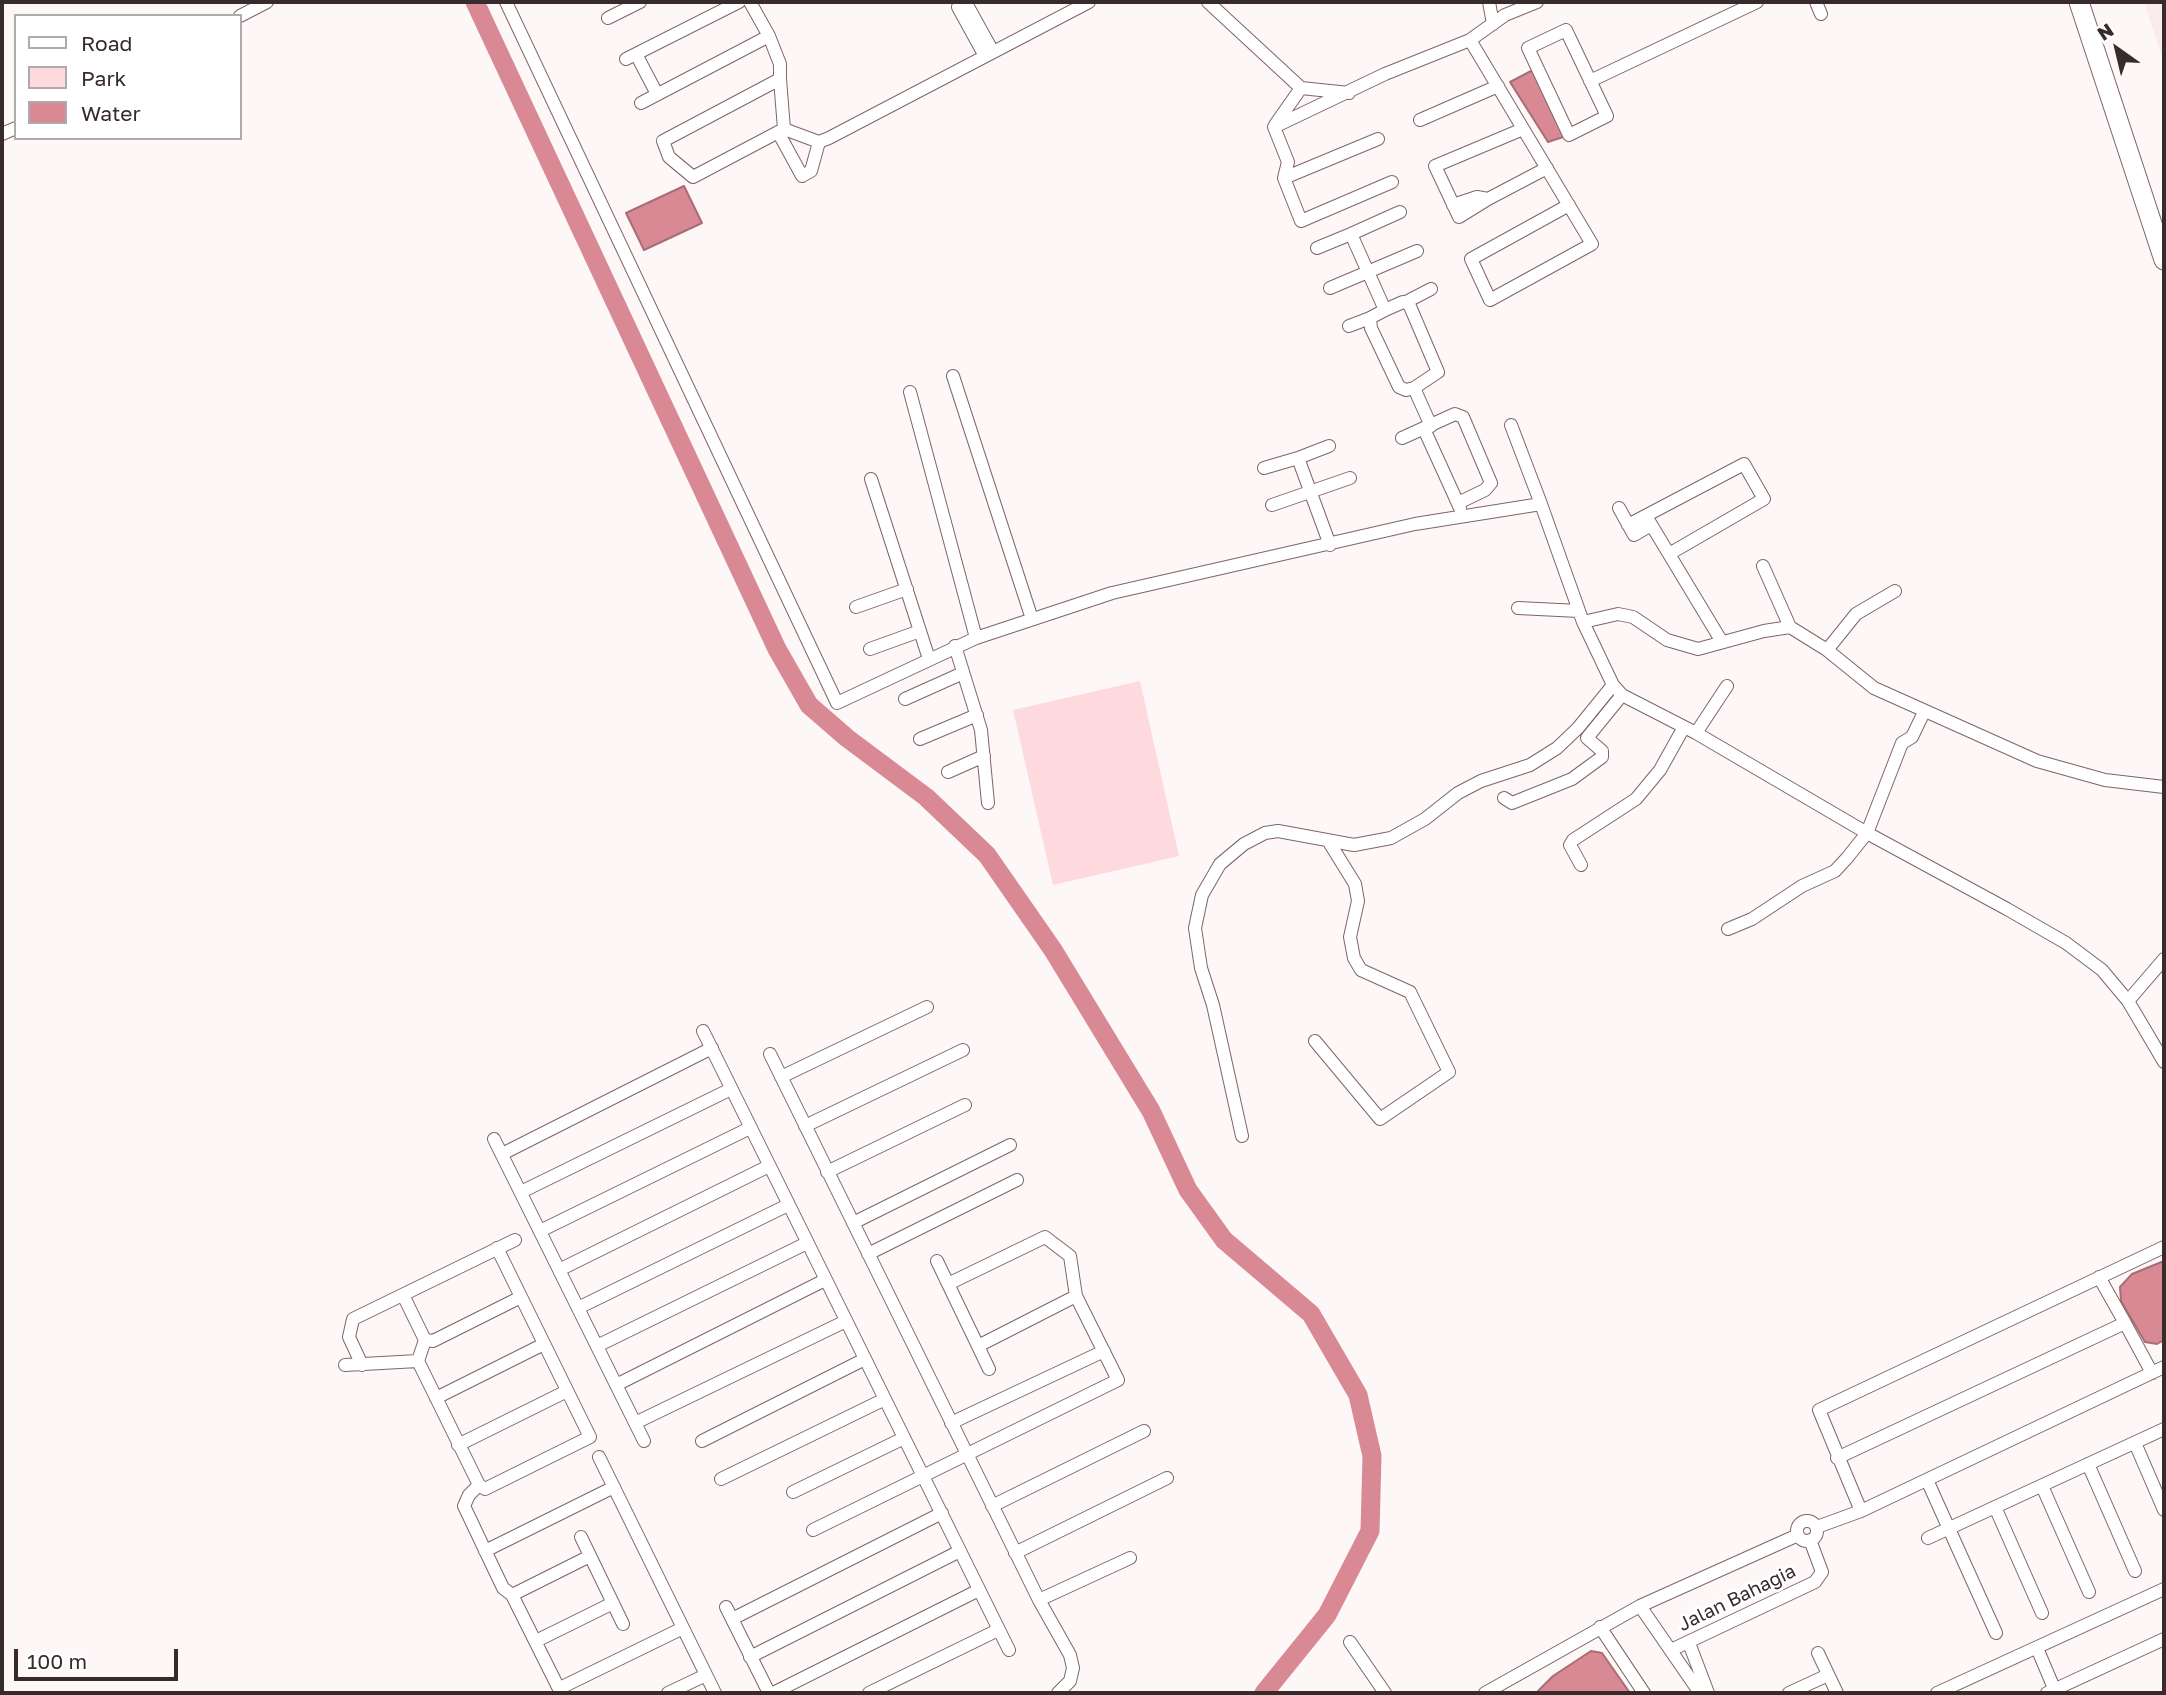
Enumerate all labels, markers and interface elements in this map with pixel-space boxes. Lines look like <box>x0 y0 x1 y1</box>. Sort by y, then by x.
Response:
legend <box>14 14 242 140</box>
north arrow <box>2082 14 2152 84</box>
text: N <box>2093 18 2117 45</box>
text: Road <box>81 30 132 56</box>
text: Park <box>81 65 126 91</box>
text: Water <box>81 100 141 126</box>
street label: Jalan Bahagia <box>1675 1560 1799 1636</box>
scale bar <box>18 1636 182 1680</box>
text: 100 m <box>27 1648 87 1674</box>

